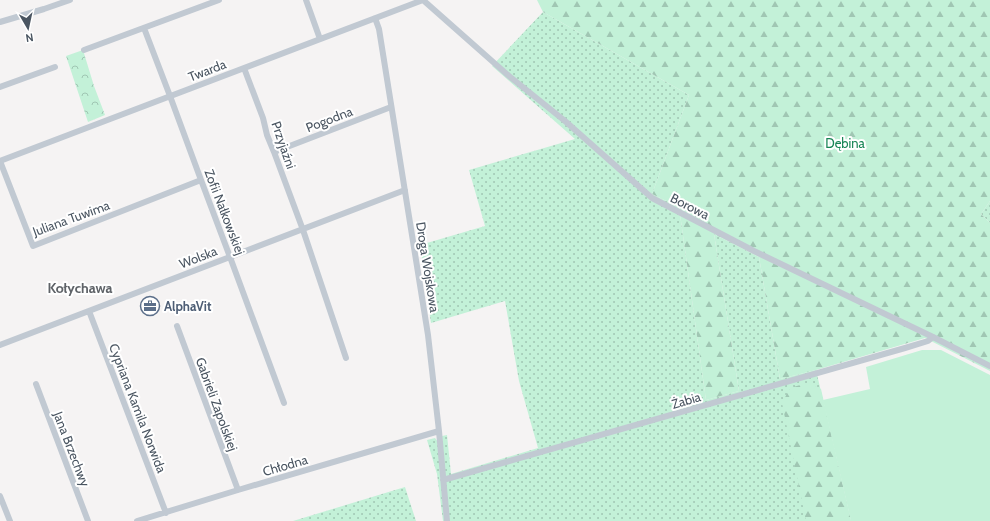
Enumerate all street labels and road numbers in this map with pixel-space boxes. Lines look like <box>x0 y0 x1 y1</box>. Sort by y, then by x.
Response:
street label: Twarda <box>186 55 229 84</box>
street label: Pogodna <box>303 103 355 135</box>
street label: Przyjaźni <box>267 119 300 171</box>
street label: Zofii Nałkowskiej <box>200 167 249 257</box>
street label: Borowa <box>668 189 713 223</box>
street label: Juliana Tuwima <box>29 196 112 240</box>
street label: Droga Wojskowa <box>412 221 443 314</box>
street label: Wolska <box>177 242 220 272</box>
street label: Cypriana Kamila Norwida <box>106 341 170 476</box>
street label: Gabrieli Zapolskiej <box>192 355 241 453</box>
street label: Żabia <box>670 388 703 412</box>
street label: Jana Brzechwy <box>50 408 94 489</box>
street label: Chłodna <box>261 451 310 479</box>

